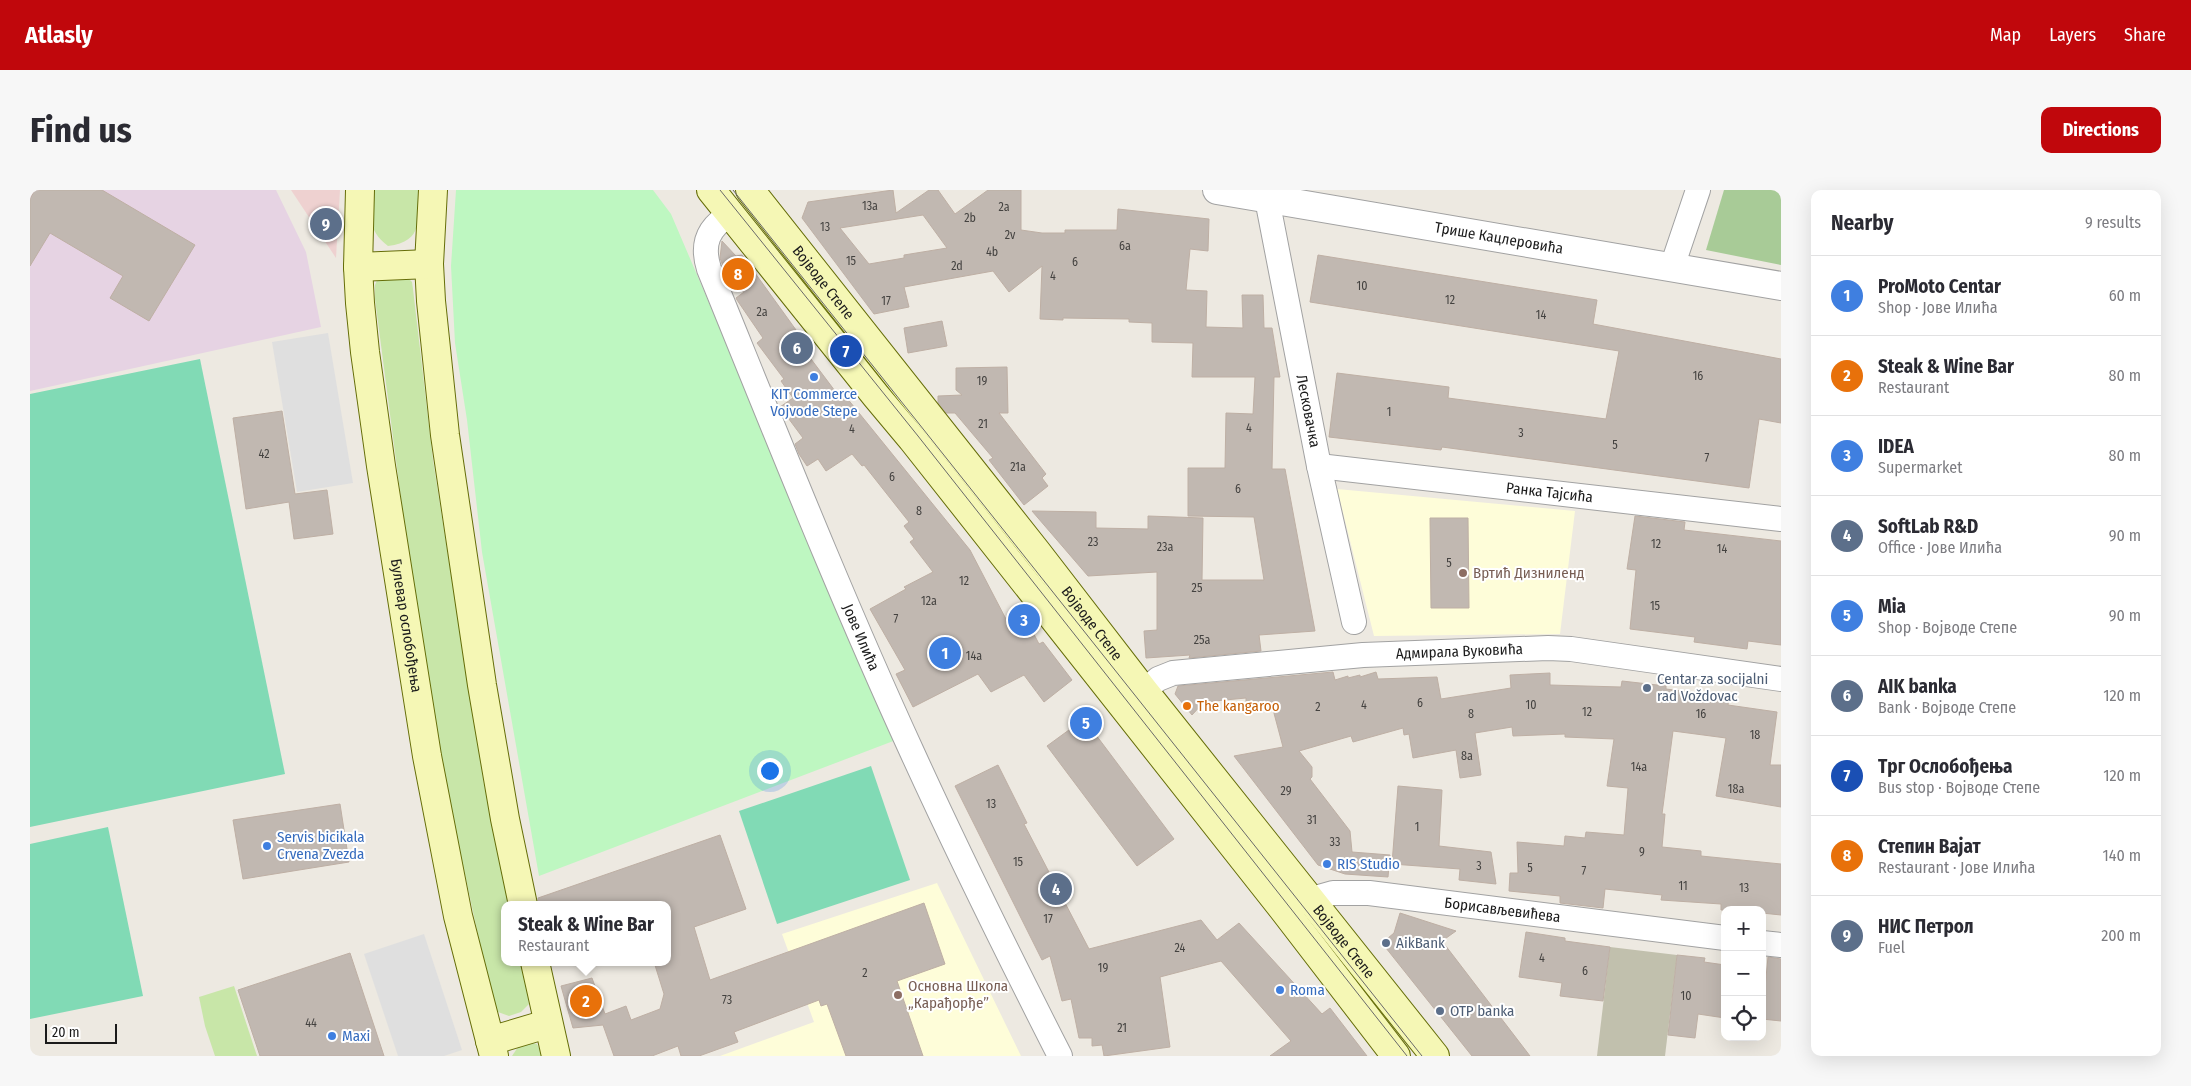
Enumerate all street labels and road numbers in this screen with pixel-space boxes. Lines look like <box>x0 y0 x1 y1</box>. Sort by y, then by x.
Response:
street label: Трише Кацлеровића <box>1433 218 1565 258</box>
street label: Војводе Степе <box>789 242 858 323</box>
street label: Лесковачка <box>1292 373 1324 449</box>
street label: Ранка Тајсића <box>1505 479 1594 506</box>
street label: Булевар ослобођења <box>387 557 426 694</box>
street label: Војводе Степе <box>1058 583 1126 664</box>
street label: Јове Илића <box>839 601 883 673</box>
street label: Адмирала Вуковића <box>1396 640 1523 663</box>
street label: Борисављевићева <box>1443 894 1561 926</box>
street label: Војводе Степе <box>1309 901 1379 982</box>

